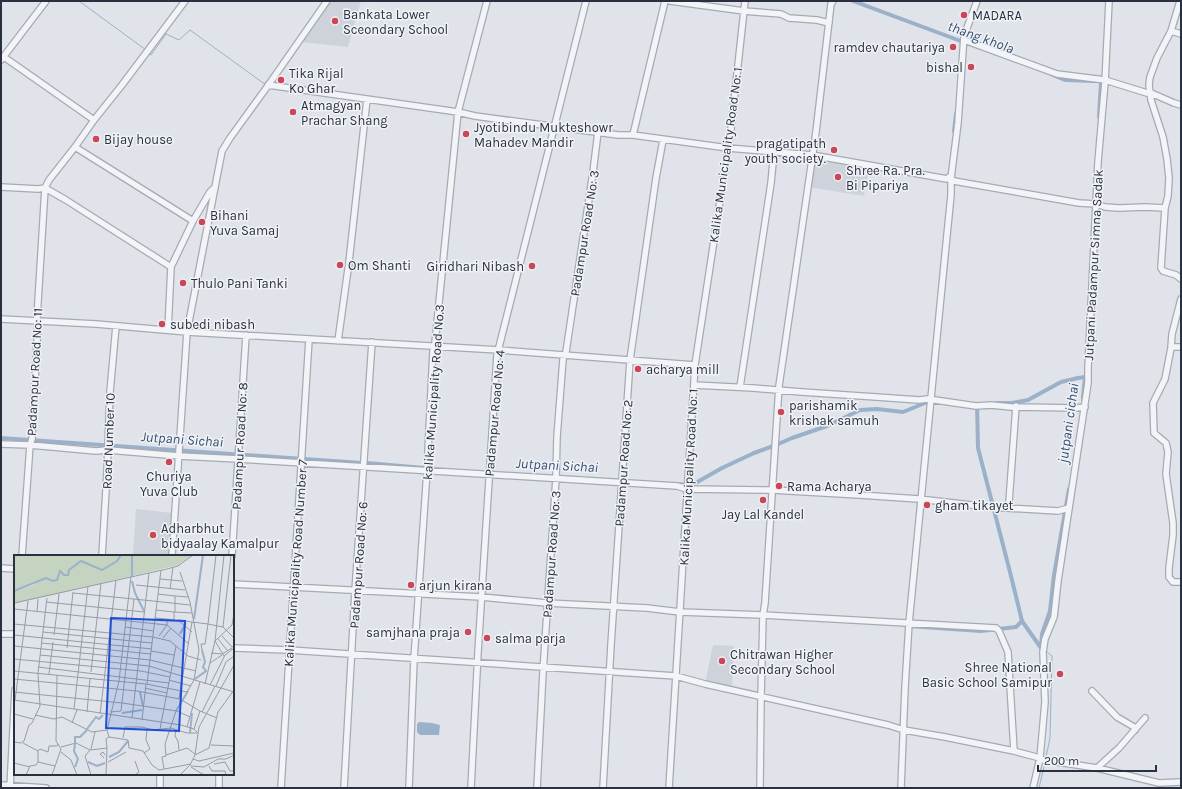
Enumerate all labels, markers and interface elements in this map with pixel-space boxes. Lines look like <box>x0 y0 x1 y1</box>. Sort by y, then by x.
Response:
place label: Bankata Lower Sceondary School <box>343 7 448 37</box>
place label: MADARA <box>972 8 1022 23</box>
marker: MADARA <box>959 10 969 20</box>
marker: Bankata Lower Sceondary School <box>330 16 340 26</box>
water label: thang khola <box>945 18 1016 57</box>
place label: ramdev chautariya <box>834 40 945 55</box>
marker: ramdev chautariya <box>948 42 958 52</box>
place label: bishal <box>926 60 963 75</box>
marker: bishal <box>966 62 976 72</box>
place label: Tika Rijal Ko Ghar <box>289 66 344 96</box>
street label: Kalika Municipality Road No: 1 <box>706 66 745 244</box>
marker: Tika Rijal Ko Ghar <box>276 75 286 85</box>
place label: Atmagyan Prachar Shang <box>301 98 388 128</box>
marker: Atmagyan Prachar Shang <box>288 107 298 117</box>
place label: Jyotibindu Mukteshowr Mahadev Mandir <box>474 120 613 150</box>
marker: Jyotibindu Mukteshowr Mahadev Mandir <box>461 129 471 139</box>
place label: Bijay house <box>104 132 173 147</box>
marker: Bijay house <box>91 134 101 144</box>
place label: pragatipath youth society. <box>744 136 826 166</box>
marker: pragatipath youth society. <box>829 145 839 155</box>
place label: Shree Ra. Pra. Bi Pipariya <box>846 163 925 193</box>
street label: Padampur Road No: 3 <box>567 169 602 297</box>
street label: Jutpani Padampur Simna Sadak <box>1081 169 1106 361</box>
marker: Shree Ra. Pra. Bi Pipariya <box>833 172 843 182</box>
place label: Bihani Yuva Samaj <box>210 208 279 238</box>
marker: Bihani Yuva Samaj <box>197 217 207 227</box>
place label: Om Shanti <box>348 258 411 273</box>
place label: Giridhari Nibash <box>427 259 524 274</box>
marker: Om Shanti <box>335 260 345 270</box>
marker: Giridhari Nibash <box>527 261 537 271</box>
place label: Thulo Pani Tanki <box>191 276 288 291</box>
marker: Thulo Pani Tanki <box>178 278 188 288</box>
street label: kalika Municipality Road No.3 <box>420 304 447 480</box>
street label: Padampur Road No: 11 <box>24 308 45 436</box>
place label: subedi nibash <box>170 317 255 332</box>
marker: subedi nibash <box>157 319 167 329</box>
street label: Padampur Road No: 4 <box>481 349 508 477</box>
place label: acharya mill <box>646 362 719 377</box>
marker: acharya mill <box>633 364 643 374</box>
street label: Padampur Road No: 8 <box>229 382 250 510</box>
water label: jutpani cichai <box>1054 382 1083 466</box>
street label: Kalika Municipality Road No: 1 <box>676 388 701 566</box>
street label: Road Number 10 <box>99 392 118 489</box>
place label: parishamik krishak samuh <box>789 398 879 428</box>
street label: Padampur Road No: 2 <box>612 399 635 527</box>
marker: parishamik krishak samuh <box>776 407 786 417</box>
water label: Jutpani Sichai <box>140 428 224 451</box>
water label: Jutpani Sichai <box>515 455 599 476</box>
marker: Churiya Yuva Club <box>164 457 174 467</box>
street label: Kalika Municipality Road Number 7 <box>281 459 310 667</box>
place label: Churiya Yuva Club <box>140 469 198 499</box>
place label: Rama Acharya <box>787 479 872 494</box>
marker: Rama Acharya <box>774 481 784 491</box>
street label: Padampur Road No: 3 <box>540 490 563 618</box>
marker: Jay Lal Kandel <box>758 495 768 505</box>
place label: gham tikayet <box>935 498 1014 513</box>
marker: gham tikayet <box>922 500 932 510</box>
street label: Padampur Road No: 6 <box>347 501 370 629</box>
place label: Jay Lal Kandel <box>722 507 804 522</box>
place label: Adharbhut bidyaalay Kamalpur <box>161 521 279 551</box>
marker: Adharbhut bidyaalay Kamalpur <box>148 530 158 540</box>
inset map <box>14 555 234 775</box>
place label: arjun kirana <box>419 578 492 593</box>
marker: arjun kirana <box>406 580 416 590</box>
place label: samjhana praja <box>366 625 460 640</box>
marker: samjhana praja <box>463 627 473 637</box>
place label: salma parja <box>495 631 566 646</box>
marker: salma parja <box>482 633 492 643</box>
place label: Chitrawan Higher Secondary School <box>730 647 835 677</box>
marker: Chitrawan Higher Secondary School <box>717 656 727 666</box>
place label: Shree National Basic School Samipur <box>922 660 1052 690</box>
marker: Shree National Basic School Samipur <box>1055 669 1065 679</box>
scale bar <box>1038 747 1156 773</box>
text: 200 m <box>1044 754 1079 768</box>

